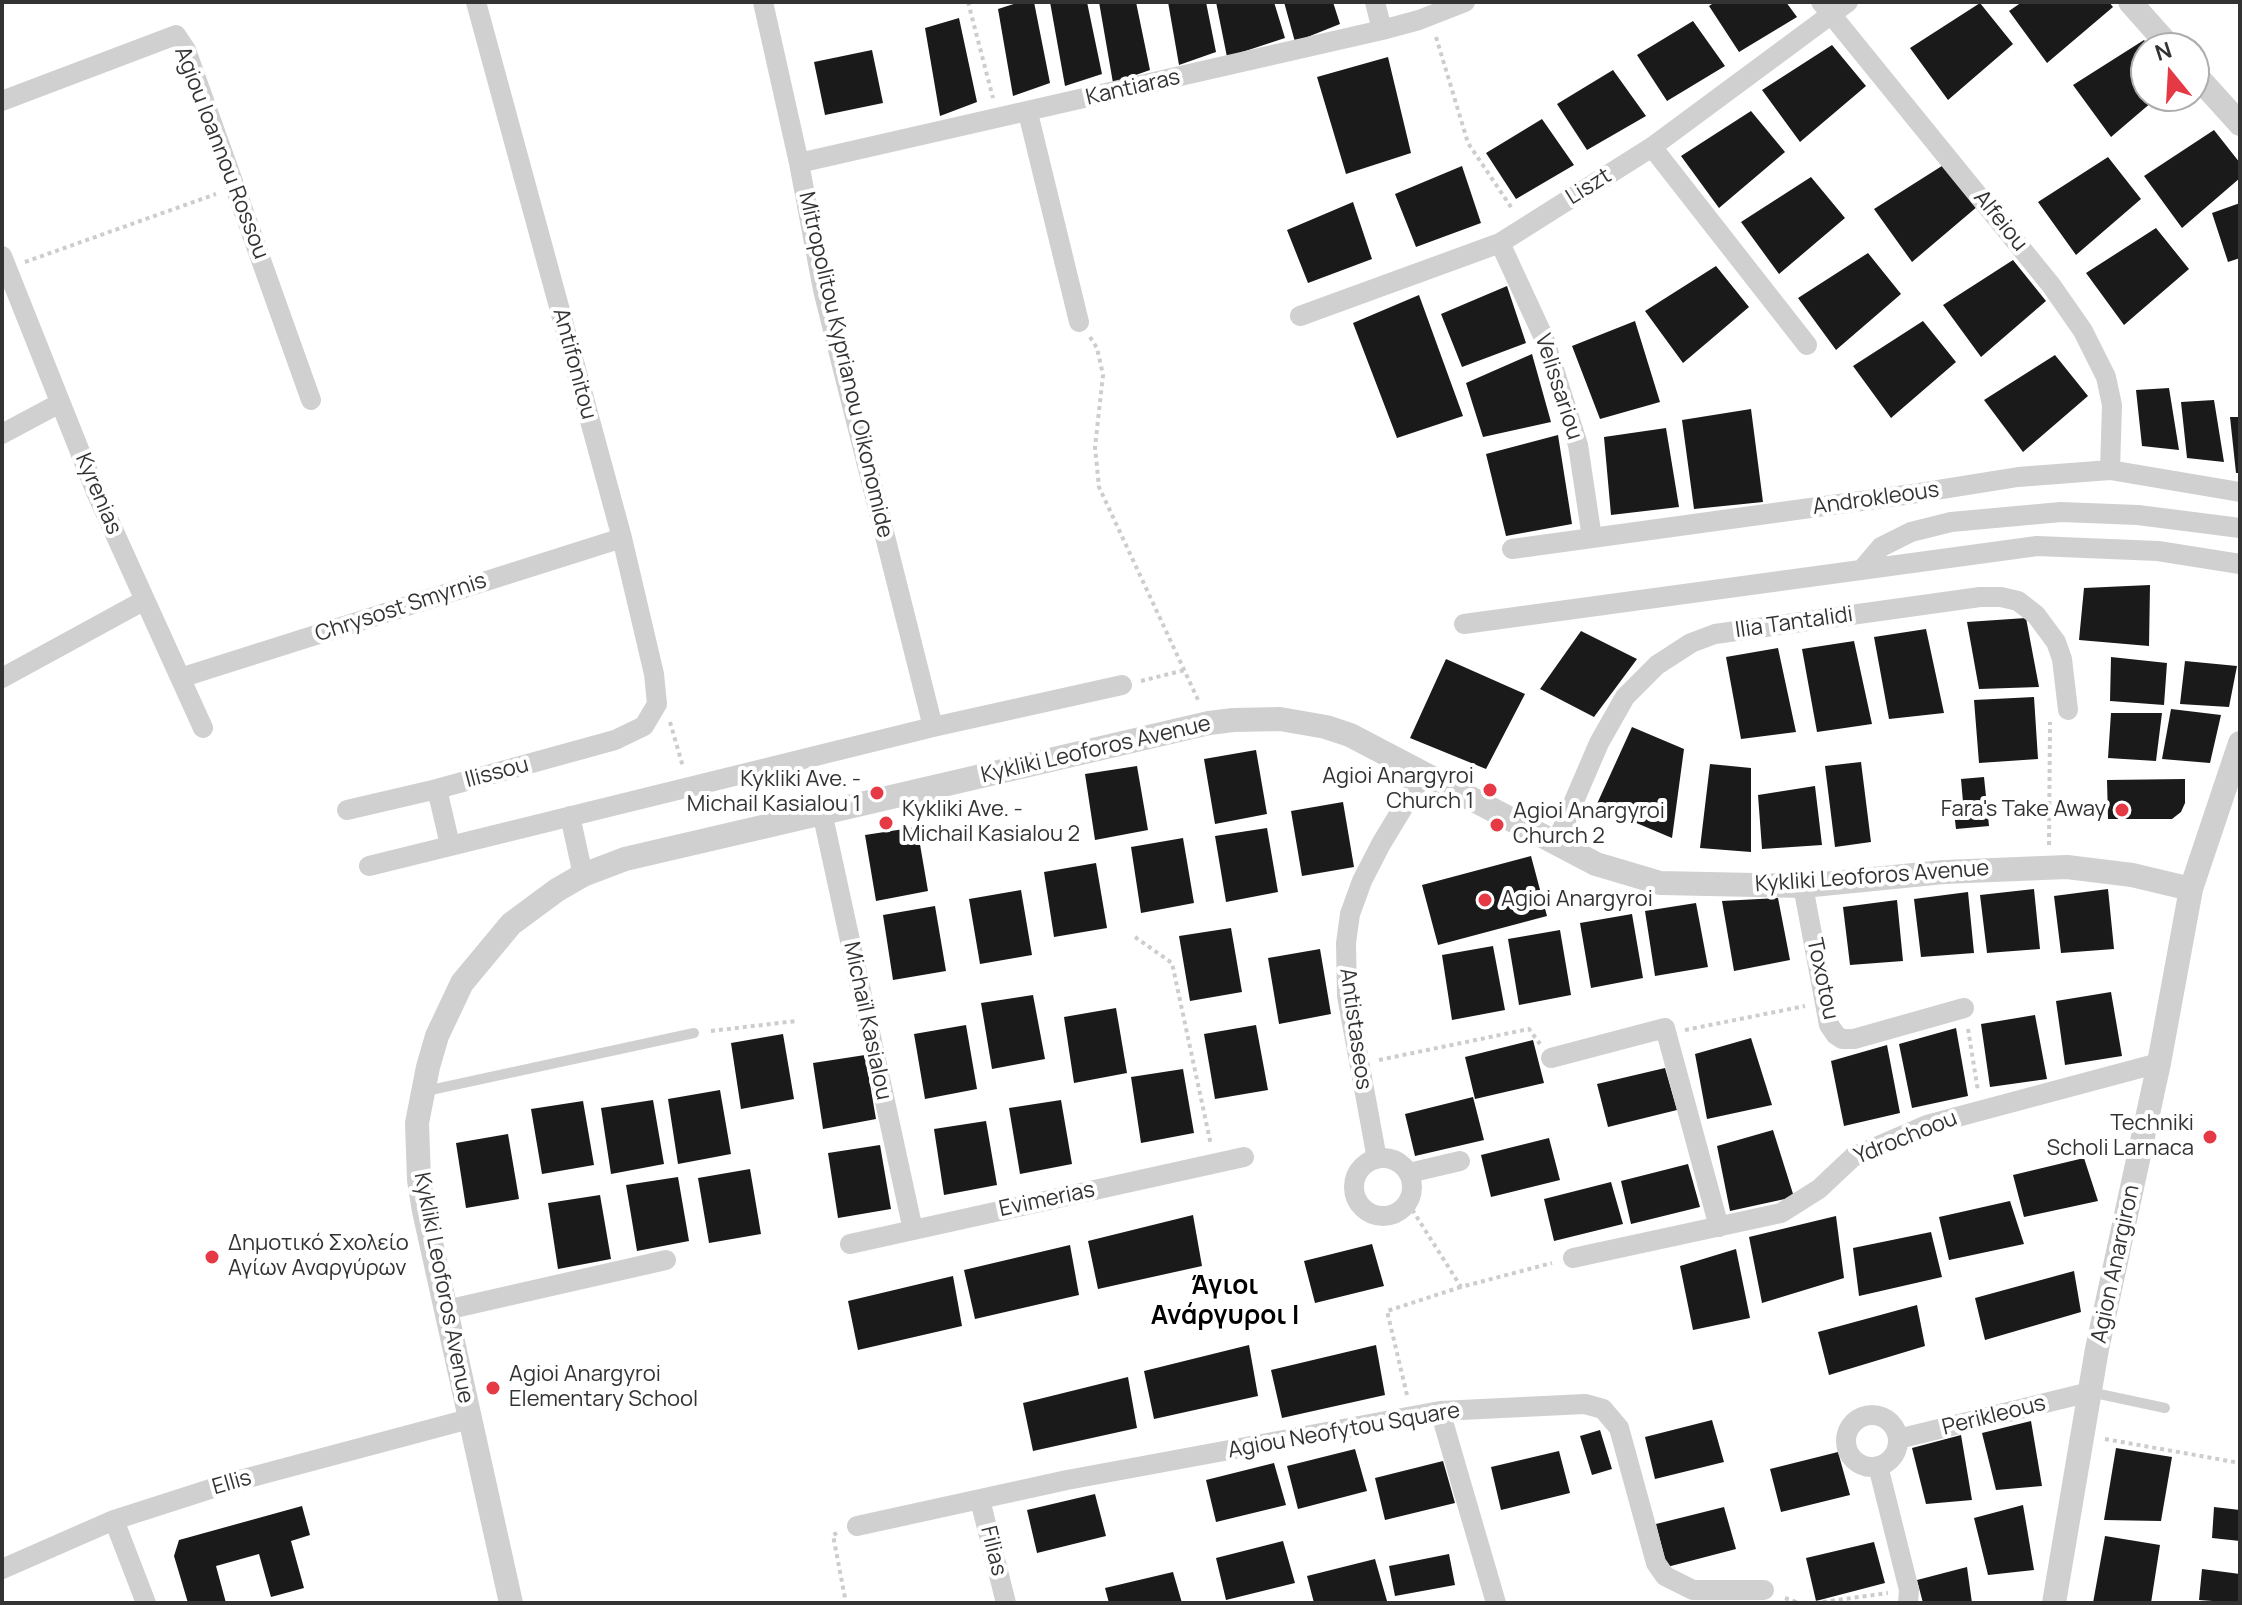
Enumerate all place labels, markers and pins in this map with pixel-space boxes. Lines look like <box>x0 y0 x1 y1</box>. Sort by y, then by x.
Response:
place label: Agioi Anargyroi Church 1 <box>1322 764 1474 816</box>
place label: Kykliki Ave. - Michail Kasialou 1 <box>687 767 861 818</box>
marker: Agioi Anargyroi Church 1 <box>1481 781 1499 799</box>
marker: Kykliki Ave. - Michail Kasialou 1 <box>868 784 886 802</box>
place label: Kykliki Ave. - Michail Kasialou 2 <box>902 797 1080 848</box>
place label: Fara's Take Away <box>1941 797 2106 823</box>
place label: Agioi Anargyroi Church 2 <box>1513 799 1665 850</box>
marker: Fara's Take Away <box>2113 801 2131 819</box>
marker: Kykliki Ave. - Michail Kasialou 2 <box>877 814 895 832</box>
marker: Agioi Anargyroi Church 2 <box>1488 816 1506 834</box>
place label: Agioi Anargyroi <box>1501 887 1653 913</box>
marker: Agioi Anargyroi <box>1476 891 1494 909</box>
place label: Techniki Scholi Larnaca <box>2047 1111 2194 1162</box>
marker: Techniki Scholi Larnaca <box>2201 1128 2219 1146</box>
place label: Δημοτικό Σχολείο Αγίων Αναργύρων <box>228 1231 409 1282</box>
marker: Δημοτικό Σχολείο Αγίων Αναργύρων <box>203 1248 221 1266</box>
place label: Agioi Anargyroi Elementary School <box>509 1362 698 1414</box>
marker: Agioi Anargyroi Elementary School <box>484 1379 502 1397</box>

